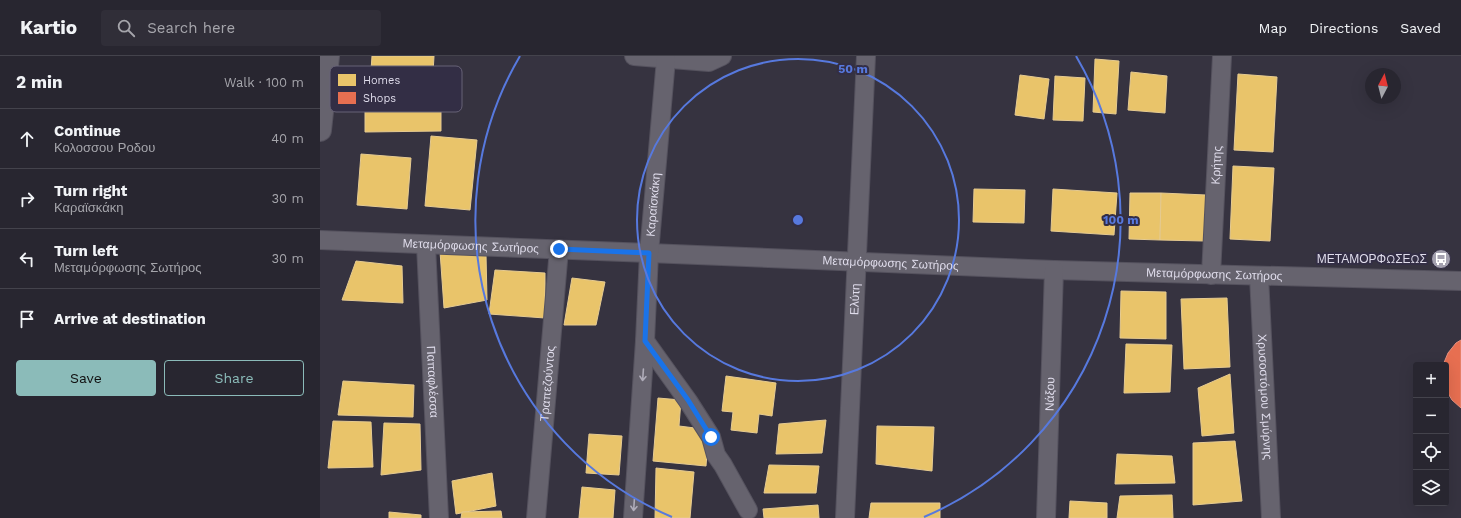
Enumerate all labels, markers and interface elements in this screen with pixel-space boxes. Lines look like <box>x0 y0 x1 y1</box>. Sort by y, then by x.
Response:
search box <box>101 10 381 46</box>
text: Kartio <box>20 16 77 39</box>
icon: search <box>115 17 137 39</box>
text: Search here <box>147 19 235 37</box>
text: Map <box>1259 20 1287 36</box>
text: Directions <box>1309 20 1378 36</box>
text: Saved <box>1400 20 1441 36</box>
text: 50 m <box>838 62 868 76</box>
legend <box>330 66 462 112</box>
north arrow <box>1365 68 1401 104</box>
text: 2 min <box>16 72 62 92</box>
text: Homes <box>363 74 400 87</box>
text: Walk · 100 m <box>224 75 304 90</box>
text: Shops <box>363 92 396 105</box>
text: Continue <box>54 122 121 140</box>
icon: ahead <box>16 128 38 150</box>
text: 40 m <box>271 131 304 146</box>
text: Κολοσσου Ροδου <box>54 140 155 155</box>
street label: Κρήτης <box>1209 145 1224 185</box>
street label: Καραϊσκάκη <box>643 172 663 237</box>
text: Turn right <box>54 182 127 200</box>
icon: right <box>16 188 38 210</box>
text: 30 m <box>272 191 304 206</box>
text: Καραϊσκάκη <box>54 200 123 215</box>
centre of rings <box>791 213 805 227</box>
text: 100 m <box>1103 213 1139 227</box>
street label: Μεταμόρφωσης Σωτήρος <box>402 236 539 256</box>
route end <box>550 240 568 258</box>
text: Turn left <box>54 242 118 260</box>
icon: left <box>16 248 38 270</box>
bus stop icon: ΜΕΤΑΜΟΡΦΩΣΕΩΣ <box>1430 248 1452 270</box>
text: 30 m <box>272 251 304 266</box>
place label: ΜΕΤΑΜΟΡΦΩΣΕΩΣ <box>1317 252 1427 266</box>
street label: Μεταμόρφωσης Σωτήρος <box>822 253 959 273</box>
text: Μεταμόρφωσης Σωτήρος <box>54 260 202 275</box>
street label: Μεταμόρφωσης Σωτήρος <box>1146 265 1283 283</box>
street label: Ελύτη <box>847 283 863 315</box>
icon: arrive <box>16 308 38 330</box>
text: Arrive at destination <box>54 310 206 328</box>
street label: Χρυσοστόμου Σμύρνης <box>1255 334 1275 460</box>
street label: Τραπεζούντος <box>537 345 558 422</box>
street label: Παπαφλέσσα <box>424 346 441 418</box>
button: Save <box>16 360 156 396</box>
button: Share <box>164 360 304 396</box>
map controls <box>1413 362 1449 506</box>
button: + <box>1413 362 1449 398</box>
one-way arrow <box>639 368 647 381</box>
street label: Νάξου <box>1042 377 1058 411</box>
button: − <box>1413 398 1449 434</box>
route start <box>702 428 720 446</box>
button: locate <box>1413 434 1449 470</box>
button: layers <box>1413 470 1449 506</box>
one-way arrow <box>631 498 638 511</box>

